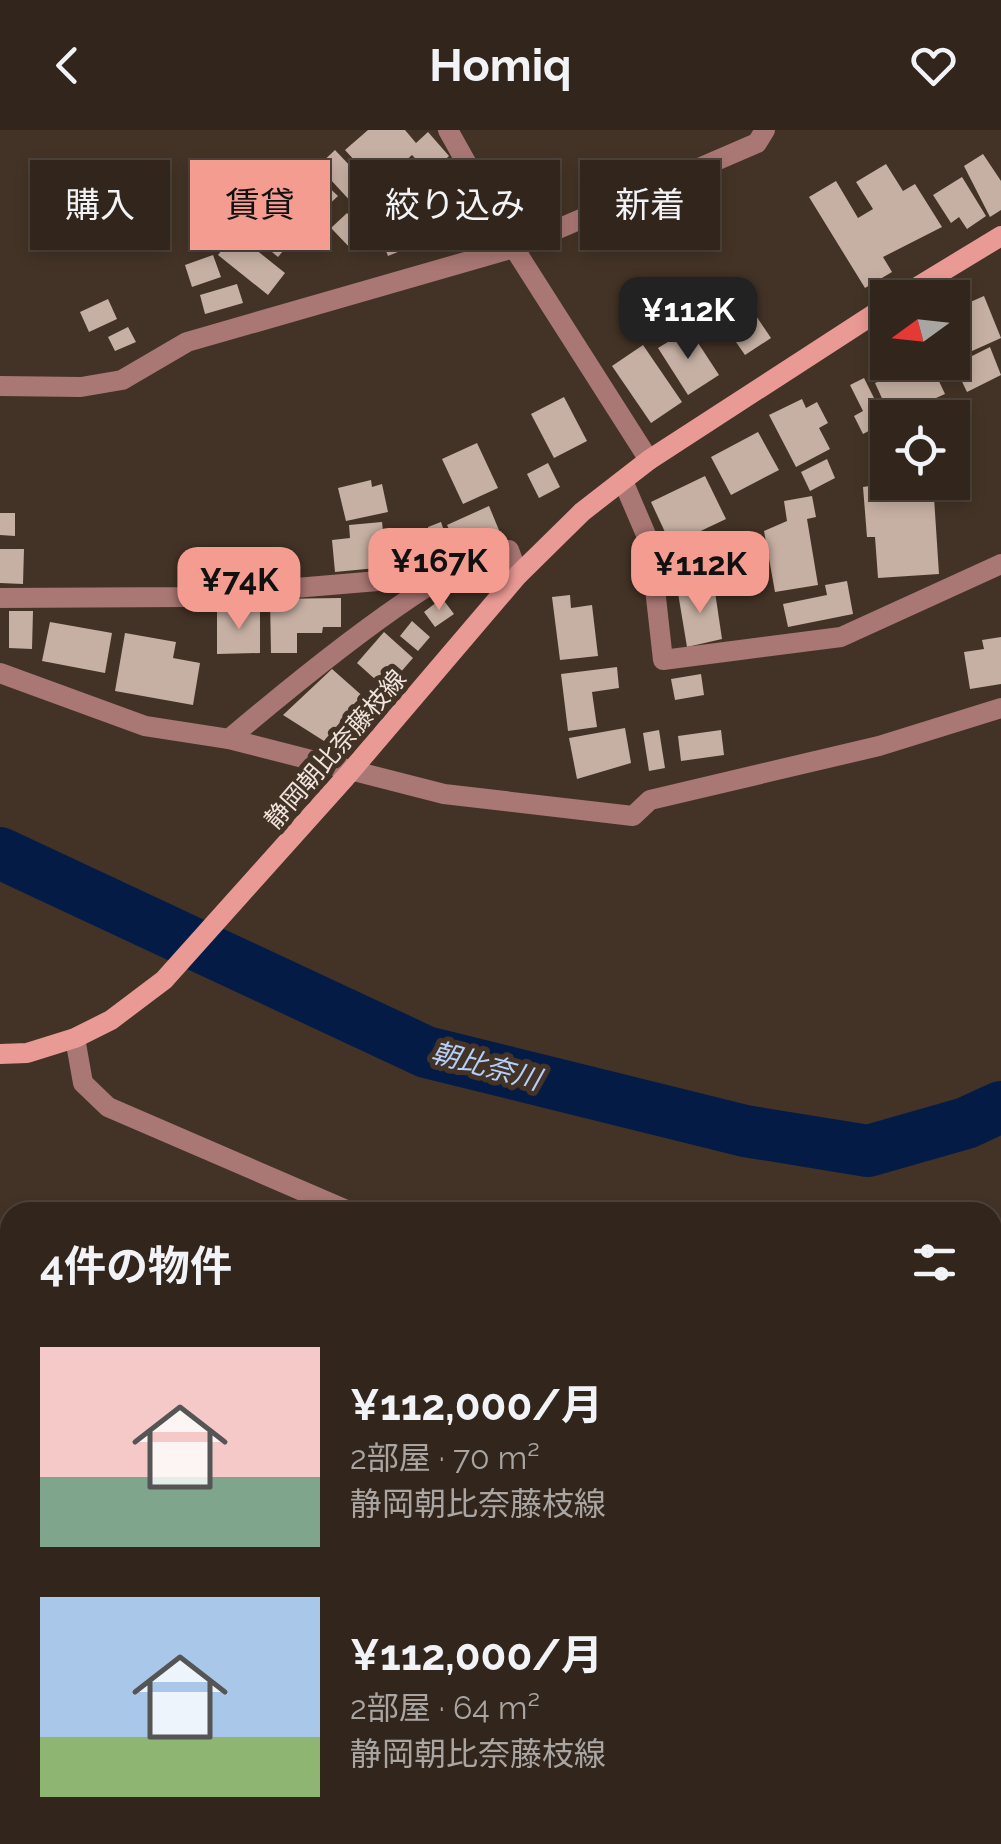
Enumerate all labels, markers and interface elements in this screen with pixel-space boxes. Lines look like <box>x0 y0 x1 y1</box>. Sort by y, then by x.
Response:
icon: back <box>40 38 95 93</box>
icon: heart <box>906 38 961 93</box>
text: Homiq <box>429 39 572 92</box>
chip: 購入 <box>30 160 170 250</box>
chip: 賃貸 <box>190 160 330 250</box>
chip: 絞り込み <box>350 160 560 250</box>
chip: 新着 <box>580 160 720 250</box>
pin: ¥112K <box>618 277 758 362</box>
north arrow <box>870 280 970 380</box>
map controls <box>870 280 970 500</box>
text: ¥112K <box>641 291 735 328</box>
button: locate <box>870 400 970 500</box>
pin: ¥167K <box>369 528 509 613</box>
pin: ¥112K <box>630 531 770 616</box>
text: ¥167K <box>390 542 488 579</box>
text: ¥112K <box>653 545 747 582</box>
pin: ¥74K <box>180 547 298 632</box>
text: ¥74K <box>199 561 279 598</box>
street label: 静岡朝比奈藤枝線 <box>258 664 412 834</box>
water label: 朝比奈川 <box>428 1036 547 1097</box>
icon: filters <box>907 1235 962 1290</box>
text: 4件の物件 <box>40 1242 232 1291</box>
text: ¥112,000/月 <box>350 1381 603 1430</box>
icon: home <box>120 1387 240 1507</box>
text: 2部屋 · 70 m² <box>350 1439 540 1476</box>
text: 静岡朝比奈藤枝線 <box>350 1485 606 1522</box>
text: ¥112,000/月 <box>350 1631 603 1680</box>
icon: home <box>120 1637 240 1757</box>
text: 2部屋 · 64 m² <box>350 1689 540 1726</box>
text: 静岡朝比奈藤枝線 <box>350 1735 606 1772</box>

